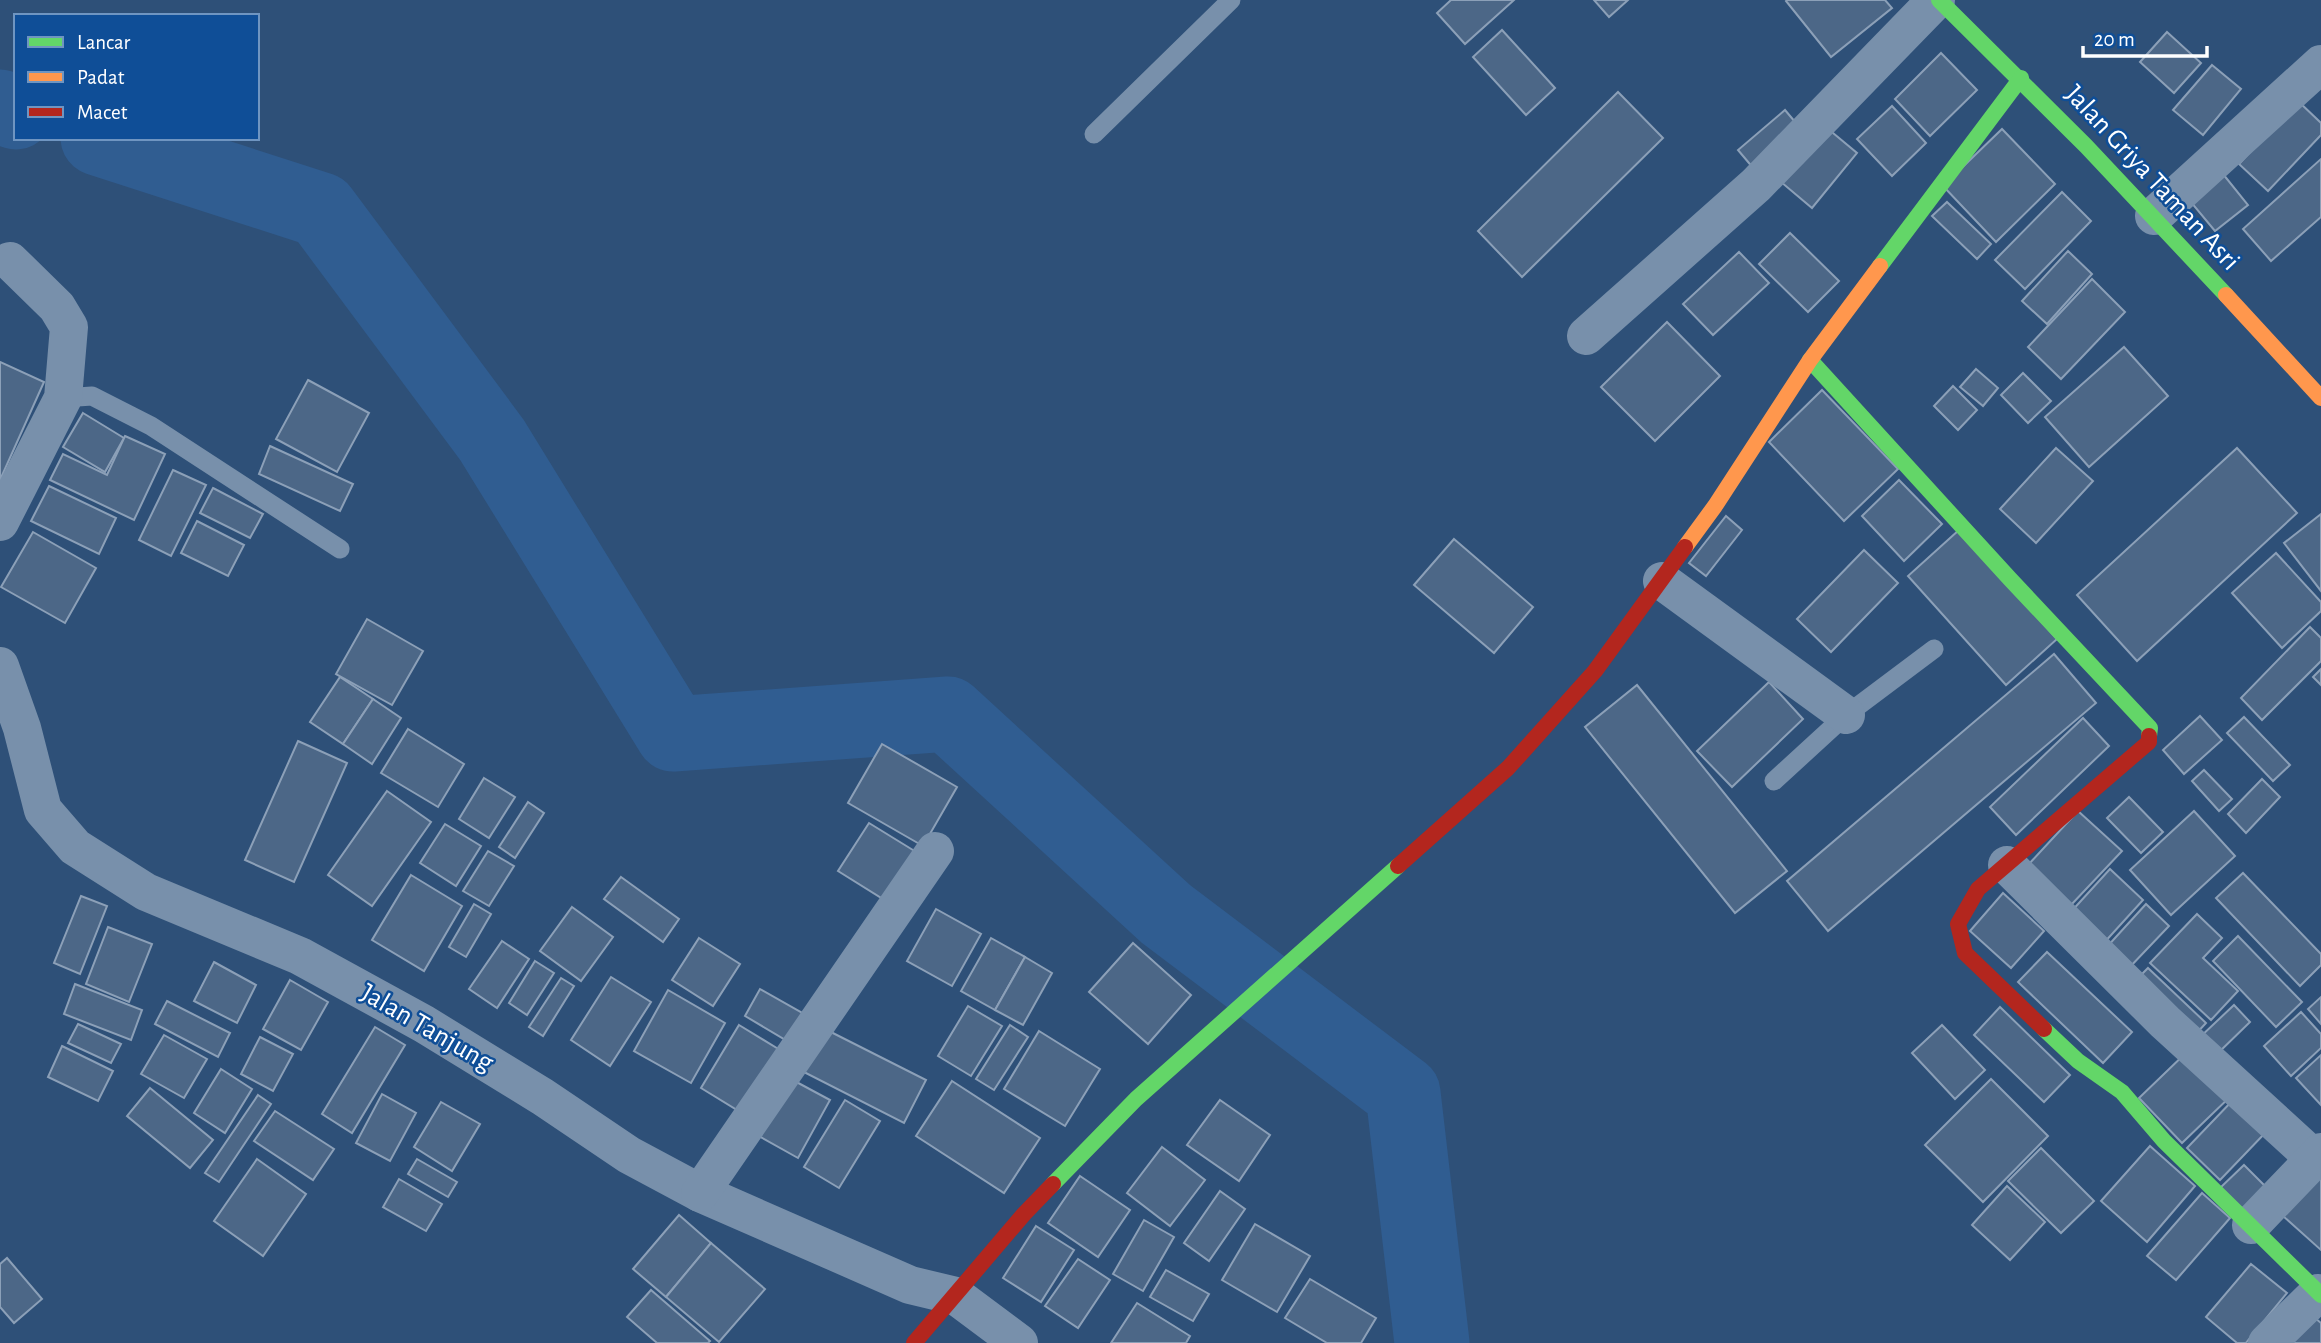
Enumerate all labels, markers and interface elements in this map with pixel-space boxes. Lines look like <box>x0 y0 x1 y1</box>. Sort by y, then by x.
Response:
legend <box>14 14 259 140</box>
scale bar <box>2083 14 2207 58</box>
text: 20 m <box>2094 29 2135 50</box>
text: Lancar <box>77 32 130 53</box>
text: Padat <box>77 67 125 88</box>
street label: Jalan Griya Taman Asri <box>2059 80 2245 276</box>
text: Macet <box>77 102 128 123</box>
street label: Jalan Tanjung <box>356 979 498 1077</box>

